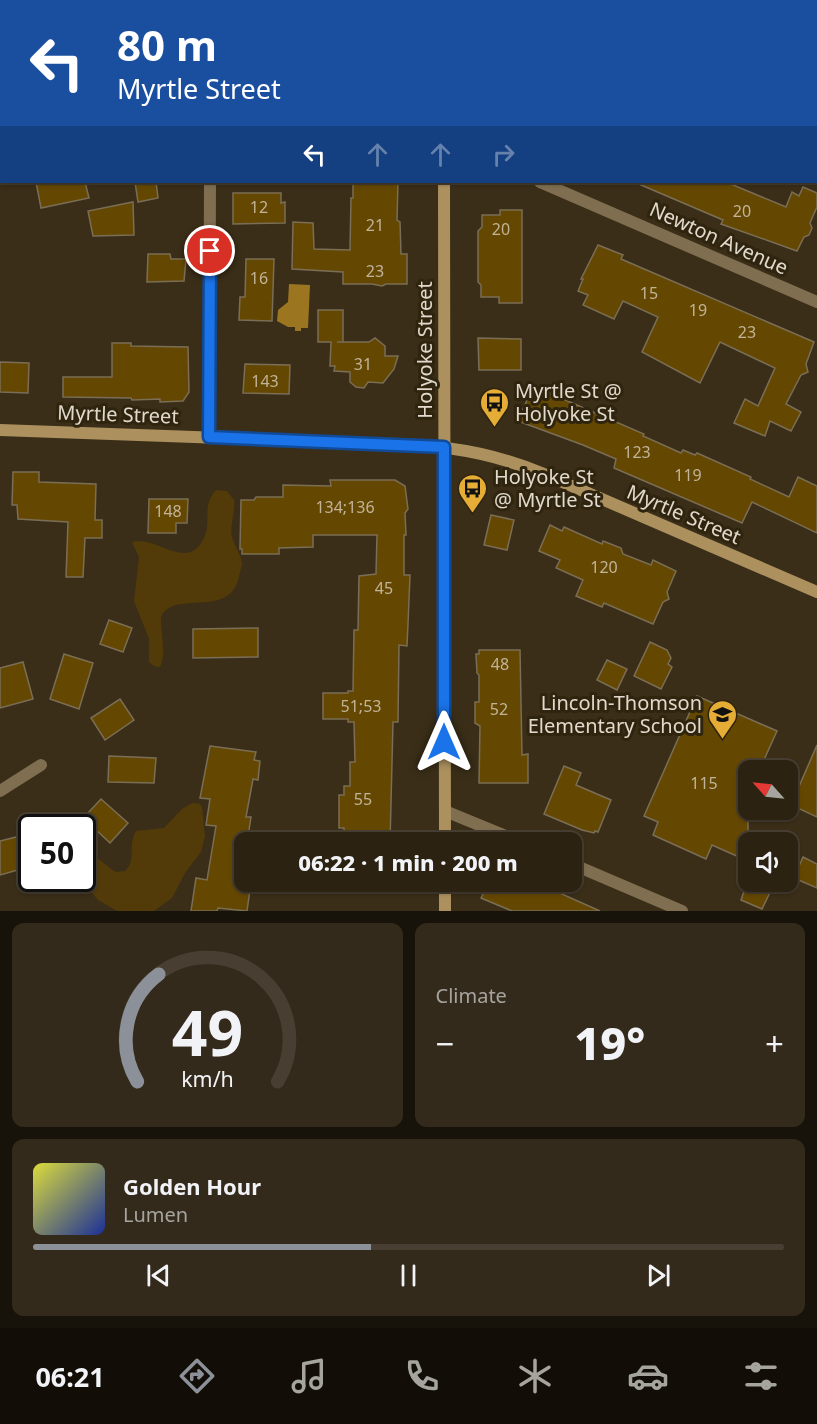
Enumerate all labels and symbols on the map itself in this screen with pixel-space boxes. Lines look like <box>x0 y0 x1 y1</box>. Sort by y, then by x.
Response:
street label: Newton Avenue <box>645 195 793 281</box>
house number: 12 <box>250 196 268 218</box>
house number: 20 <box>733 200 751 222</box>
house number: 21 <box>366 214 384 236</box>
house number: 20 <box>492 218 510 240</box>
pin <box>184 225 235 276</box>
house number: 23 <box>366 260 384 282</box>
house number: 16 <box>250 267 268 289</box>
street label: Holyoke Street <box>411 281 438 419</box>
house number: 15 <box>640 282 658 304</box>
house number: 19 <box>689 299 707 321</box>
house number: 23 <box>738 321 756 343</box>
house number: 31 <box>354 353 372 375</box>
house number: 143 <box>251 370 279 392</box>
place label: Myrtle St @ Holyoke St <box>515 377 622 427</box>
bus stop icon: Myrtle St @ Holyoke St <box>478 386 510 428</box>
street label: Myrtle Street <box>57 398 179 430</box>
house number: 123 <box>623 441 651 463</box>
place label: Holyoke St @ Myrtle St <box>494 463 601 513</box>
house number: 119 <box>674 464 702 486</box>
bus stop icon: Holyoke St @ Myrtle St <box>457 472 489 514</box>
street label: Myrtle Street <box>623 478 745 550</box>
house number: 134;136 <box>315 496 375 518</box>
house number: 148 <box>154 500 182 522</box>
house number: 120 <box>590 556 618 578</box>
house number: 45 <box>375 577 393 599</box>
house number: 48 <box>491 653 509 675</box>
place label: Lincoln-Thomson Elementary School <box>528 689 702 739</box>
house number: 51;53 <box>341 695 381 717</box>
house number: 52 <box>490 698 508 720</box>
school or university icon: Lincoln-Thomson Elementary School <box>707 698 739 740</box>
position arrow <box>412 710 476 774</box>
north arrow <box>738 760 798 820</box>
house number: 115 <box>690 772 718 794</box>
house number: 55 <box>354 788 372 810</box>
speed limit sign: 50 <box>18 814 96 892</box>

